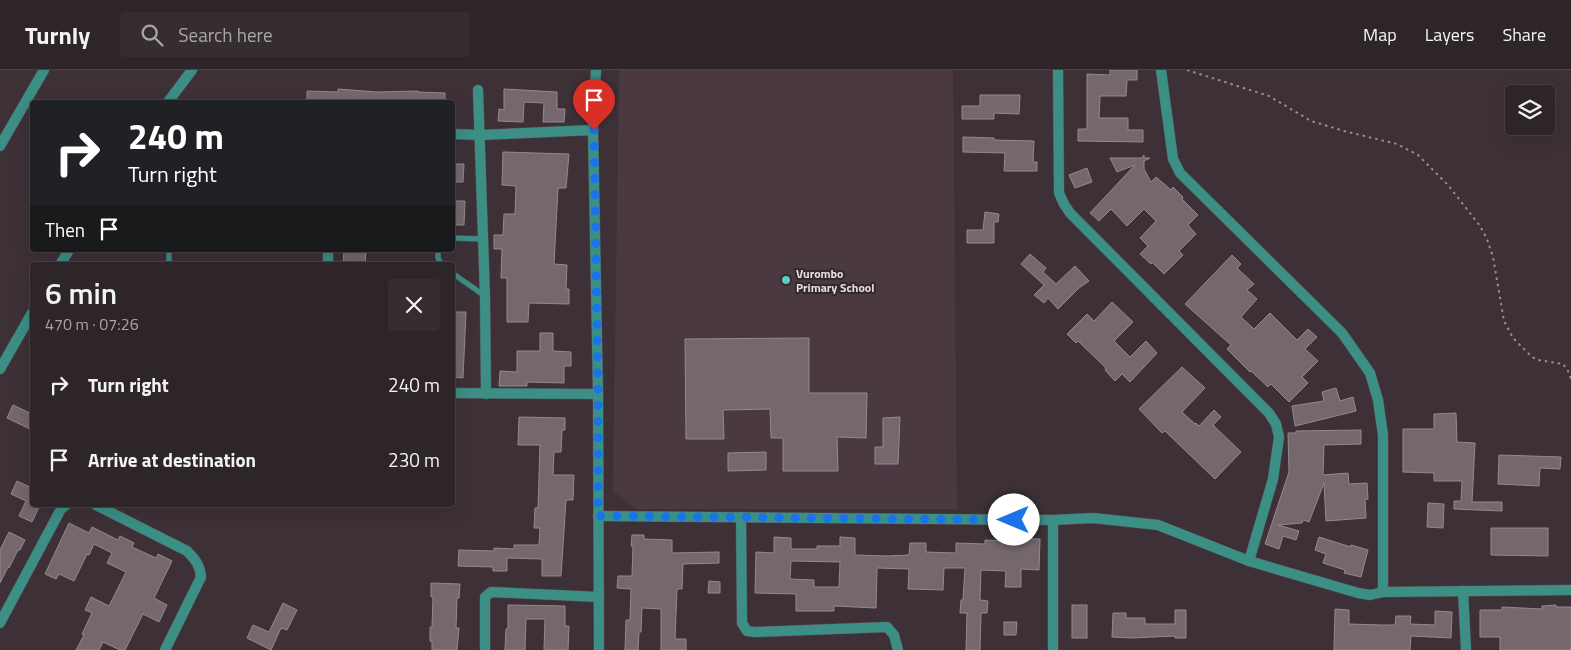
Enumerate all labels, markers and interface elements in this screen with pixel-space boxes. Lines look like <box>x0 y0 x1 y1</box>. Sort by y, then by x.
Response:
search box <box>120 12 470 57</box>
text: Turnly <box>25 17 90 53</box>
text: Search here <box>178 20 273 49</box>
icon: search <box>138 21 166 49</box>
text: Map <box>1363 21 1397 48</box>
text: Layers <box>1425 21 1474 48</box>
text: Share <box>1502 21 1546 48</box>
pin <box>573 79 615 130</box>
map controls <box>1505 85 1555 135</box>
button: layers <box>1505 85 1555 135</box>
icon: arrive <box>580 86 608 114</box>
text: 240 m <box>128 109 224 163</box>
icon: right <box>45 120 110 185</box>
text: Turn right <box>128 157 217 191</box>
text: Then <box>45 215 85 244</box>
icon: arrive <box>95 215 123 243</box>
place label: Vurombo Primary School <box>796 264 874 297</box>
text: 6 min <box>45 270 117 316</box>
marker: Vurombo Primary School <box>780 274 792 286</box>
button: close <box>388 279 440 331</box>
text: 470 m · 07:26 <box>45 312 139 336</box>
text: Turn right <box>88 370 169 399</box>
text: 240 m <box>388 370 440 399</box>
icon: right <box>45 371 73 399</box>
text: Arrive at destination <box>88 445 256 474</box>
text: 230 m <box>388 445 440 474</box>
icon: arrive <box>45 446 73 474</box>
position arrow <box>987 493 1039 545</box>

